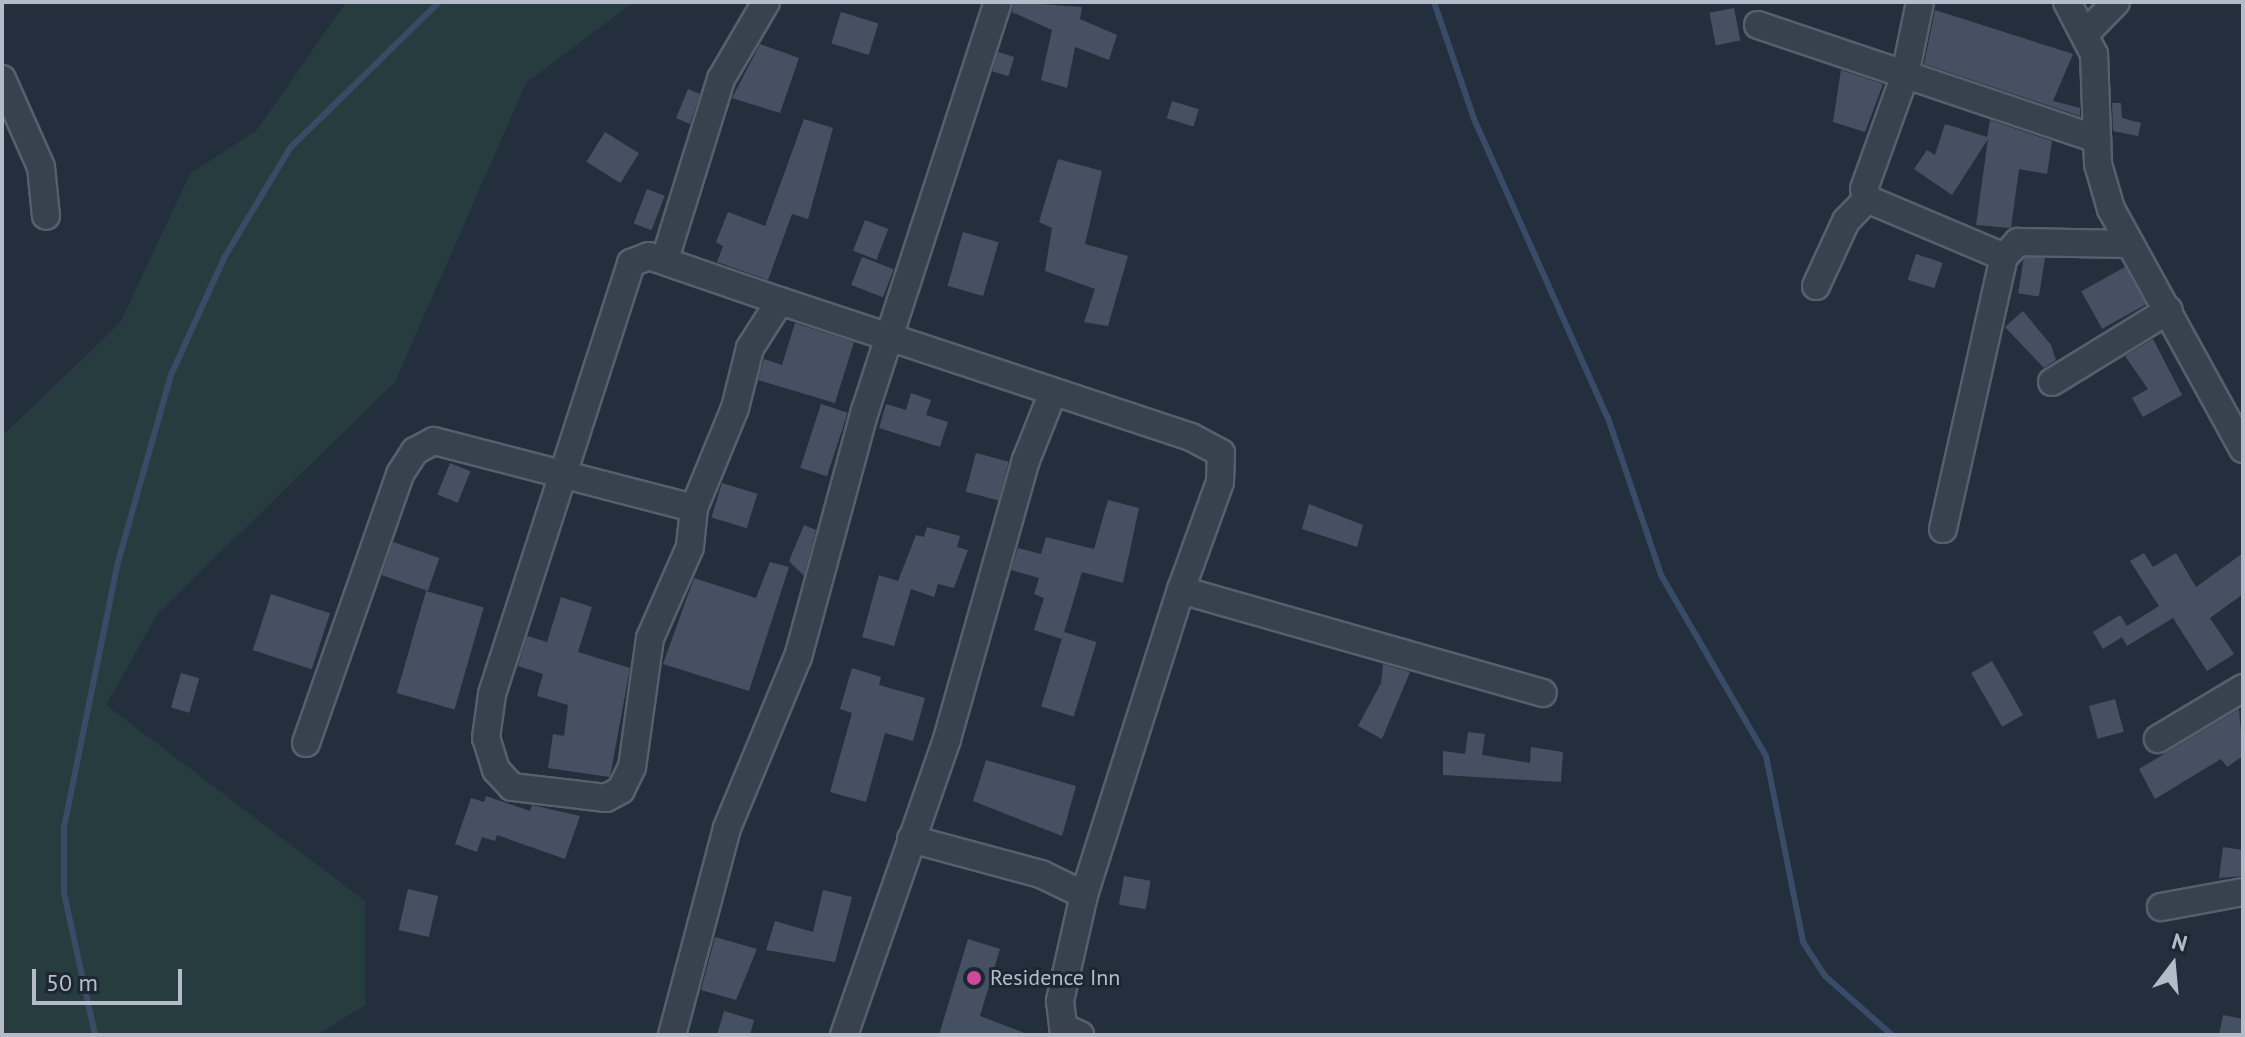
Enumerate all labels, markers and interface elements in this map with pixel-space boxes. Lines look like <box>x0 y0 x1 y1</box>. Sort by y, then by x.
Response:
north arrow <box>2133 925 2213 1005</box>
text: N <box>2169 926 2190 957</box>
scale bar <box>36 953 186 1003</box>
place label: Residence Inn <box>990 965 1120 991</box>
text: 50 m <box>46 967 98 998</box>
marker: Residence Inn <box>965 969 983 987</box>

